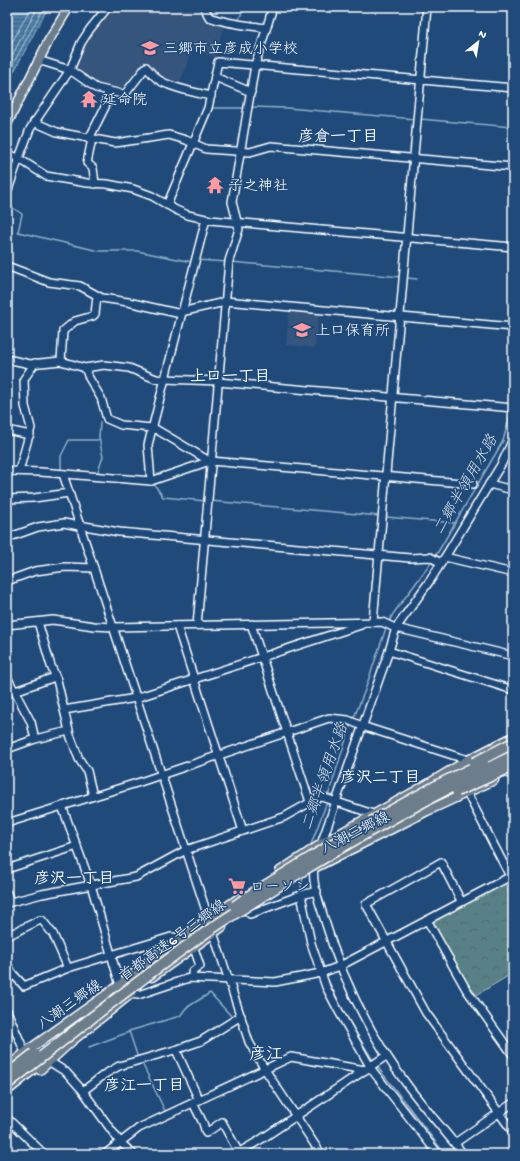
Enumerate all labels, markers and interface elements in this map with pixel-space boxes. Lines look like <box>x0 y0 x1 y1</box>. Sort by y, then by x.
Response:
north arrow <box>458 22 498 62</box>
text: N <box>476 28 488 42</box>
school or university icon: 三郷市立彦成小学校 <box>140 38 160 58</box>
place label: 三郷市立彦成小学校 <box>163 40 298 59</box>
temple icon: 延命院 <box>79 89 99 109</box>
place label: 延命院 <box>102 91 147 110</box>
district label: 彦倉一丁目 <box>298 128 378 148</box>
temple icon: 子之神社 <box>205 175 225 195</box>
place label: 子之神社 <box>228 177 288 196</box>
school or university icon: 上口保育所 <box>292 320 312 340</box>
place label: 上口保育所 <box>315 322 390 341</box>
district label: 上口一丁目 <box>190 368 270 388</box>
water label: 二郷半領用水路 <box>430 431 504 539</box>
water label: 二郷半領用水路 <box>298 720 354 833</box>
district label: 彦沢二丁目 <box>340 769 420 789</box>
street label: 八潮三郷線 <box>318 808 393 859</box>
district label: 彦沢一丁目 <box>34 870 114 890</box>
supermarket icon: ローソン <box>227 876 247 896</box>
place label: ローソン <box>250 879 310 897</box>
street label: 首都高速6号三郷線 <box>116 896 230 986</box>
street label: 八潮三郷線 <box>34 976 106 1035</box>
district label: 彦江 <box>249 1045 283 1066</box>
district label: 彦江一丁目 <box>104 1077 184 1097</box>

